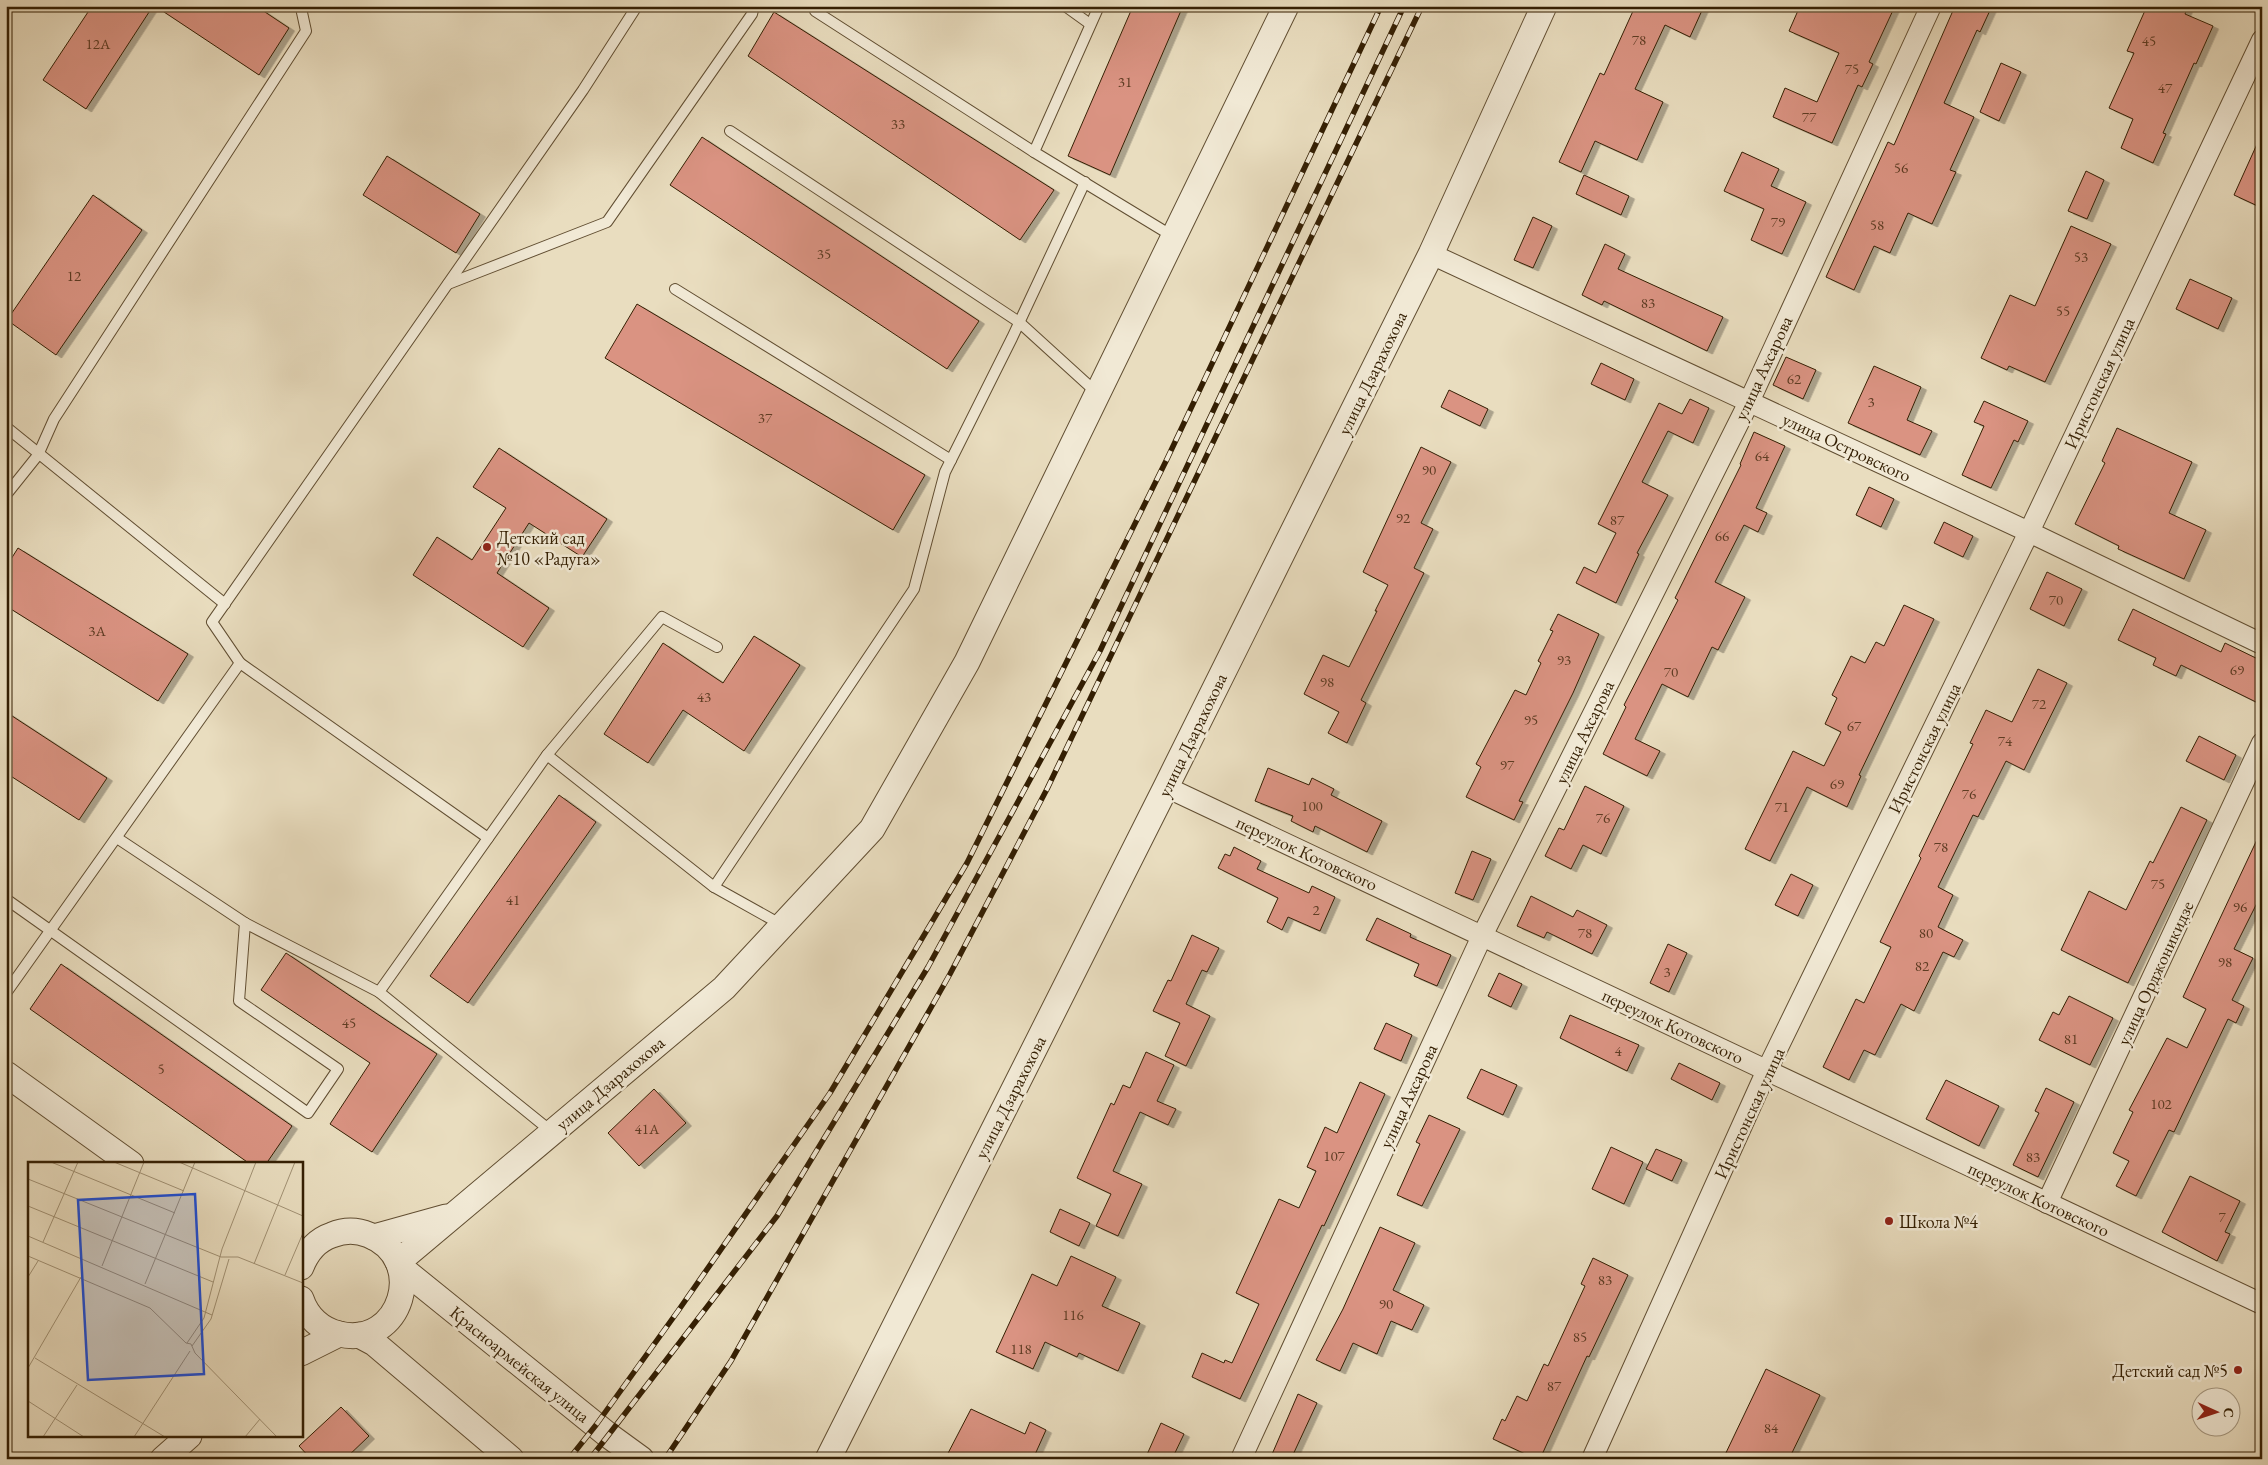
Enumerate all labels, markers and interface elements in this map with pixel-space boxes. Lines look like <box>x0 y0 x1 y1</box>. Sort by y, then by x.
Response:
house number: 78 <box>1632 30 1646 49</box>
house number: 45 <box>2142 31 2156 50</box>
house number: 12А <box>86 34 111 53</box>
house number: 75 <box>1845 59 1859 78</box>
house number: 31 <box>1118 72 1132 91</box>
house number: 47 <box>2158 78 2173 97</box>
house number: 77 <box>1802 107 1817 126</box>
house number: 33 <box>891 114 905 133</box>
house number: 56 <box>1894 158 1908 177</box>
house number: 79 <box>1771 212 1785 231</box>
house number: 58 <box>1870 215 1884 234</box>
house number: 35 <box>817 244 831 263</box>
house number: 53 <box>2074 247 2088 266</box>
house number: 12 <box>67 266 82 285</box>
house number: 83 <box>1641 293 1655 312</box>
house number: 55 <box>2056 301 2070 320</box>
street label: улица Дзарахохова <box>1332 307 1412 439</box>
street label: улица Ахсарова <box>1729 311 1798 424</box>
street label: Иристонская улица <box>2058 313 2140 452</box>
house number: 62 <box>1787 369 1802 388</box>
house number: 3 <box>1867 392 1875 411</box>
street label: улица Островского <box>1779 407 1915 487</box>
house number: 37 <box>758 408 773 427</box>
house number: 64 <box>1755 446 1770 465</box>
house number: 90 <box>1422 460 1436 479</box>
house number: 92 <box>1396 508 1411 527</box>
house number: 87 <box>1610 510 1625 529</box>
place label: Детский сад №10 «Радуга» <box>497 526 601 570</box>
house number: 66 <box>1715 526 1729 545</box>
marker: Детский сад №10 «Радуга» <box>481 541 493 553</box>
house number: 70 <box>2049 590 2063 609</box>
house number: 3А <box>88 621 106 640</box>
house number: 93 <box>1557 650 1571 669</box>
house number: 69 <box>2230 660 2244 679</box>
house number: 70 <box>1664 662 1678 681</box>
street label: улица Дзарахохова <box>1152 669 1232 801</box>
house number: 98 <box>1320 672 1334 691</box>
street label: улица Ахсарова <box>1549 676 1619 788</box>
street label: Иристонская улица <box>1882 678 1966 817</box>
house number: 43 <box>697 687 711 706</box>
house number: 72 <box>2032 694 2047 713</box>
house number: 95 <box>1524 710 1538 729</box>
house number: 67 <box>1847 716 1862 735</box>
house number: 74 <box>1998 731 2013 750</box>
house number: 97 <box>1500 755 1515 774</box>
house number: 69 <box>1830 774 1844 793</box>
house number: 76 <box>1962 784 1976 803</box>
house number: 100 <box>1301 796 1323 815</box>
house number: 71 <box>1775 797 1789 816</box>
house number: 76 <box>1596 808 1610 827</box>
street label: переулок Котовского <box>1233 810 1381 896</box>
house number: 78 <box>1934 837 1948 856</box>
house number: 75 <box>2151 874 2165 893</box>
house number: 41 <box>506 890 520 909</box>
street label: улица Орджоникидзе <box>2111 897 2199 1049</box>
house number: 96 <box>2233 897 2247 916</box>
house number: 2 <box>1312 900 1320 919</box>
house number: 78 <box>1578 923 1592 942</box>
house number: 80 <box>1919 923 1933 942</box>
house number: 98 <box>2218 952 2232 971</box>
house number: 82 <box>1915 956 1930 975</box>
house number: 3 <box>1663 962 1671 981</box>
street label: переулок Котовского <box>1599 983 1747 1069</box>
house number: 45 <box>342 1013 356 1032</box>
house number: 81 <box>2064 1029 2078 1048</box>
street label: улица Дзарахохова <box>551 1030 670 1135</box>
street label: улица Дзарахохова <box>969 1031 1051 1162</box>
street label: улица Ахсарова <box>1374 1039 1443 1152</box>
house number: 4 <box>1614 1041 1622 1060</box>
street label: Иристонская улица <box>1708 1043 1790 1182</box>
house number: 5 <box>157 1059 165 1078</box>
house number: 102 <box>2150 1094 2173 1113</box>
house number: 41А <box>635 1119 660 1138</box>
house number: 107 <box>1323 1146 1346 1165</box>
house number: 83 <box>2026 1147 2040 1166</box>
street label: переулок Котовского <box>1965 1156 2113 1242</box>
inset map <box>28 1162 302 1438</box>
house number: 7 <box>2218 1207 2226 1226</box>
place label: Школа №4 <box>1899 1210 1978 1233</box>
marker: Школа №4 <box>1883 1215 1895 1227</box>
house number: 83 <box>1598 1270 1612 1289</box>
house number: 90 <box>1379 1294 1393 1313</box>
street label: Красноармейская улица <box>445 1300 595 1428</box>
house number: 116 <box>1062 1305 1084 1324</box>
house number: 85 <box>1573 1327 1587 1346</box>
house number: 118 <box>1010 1339 1032 1358</box>
place label: Детский сад №5 <box>2112 1359 2228 1382</box>
marker: Детский сад №5 <box>2232 1364 2244 1376</box>
house number: 87 <box>1547 1376 1562 1395</box>
north arrow <box>2190 1388 2240 1438</box>
text: С <box>2220 1407 2238 1418</box>
house number: 84 <box>1764 1418 1779 1437</box>

